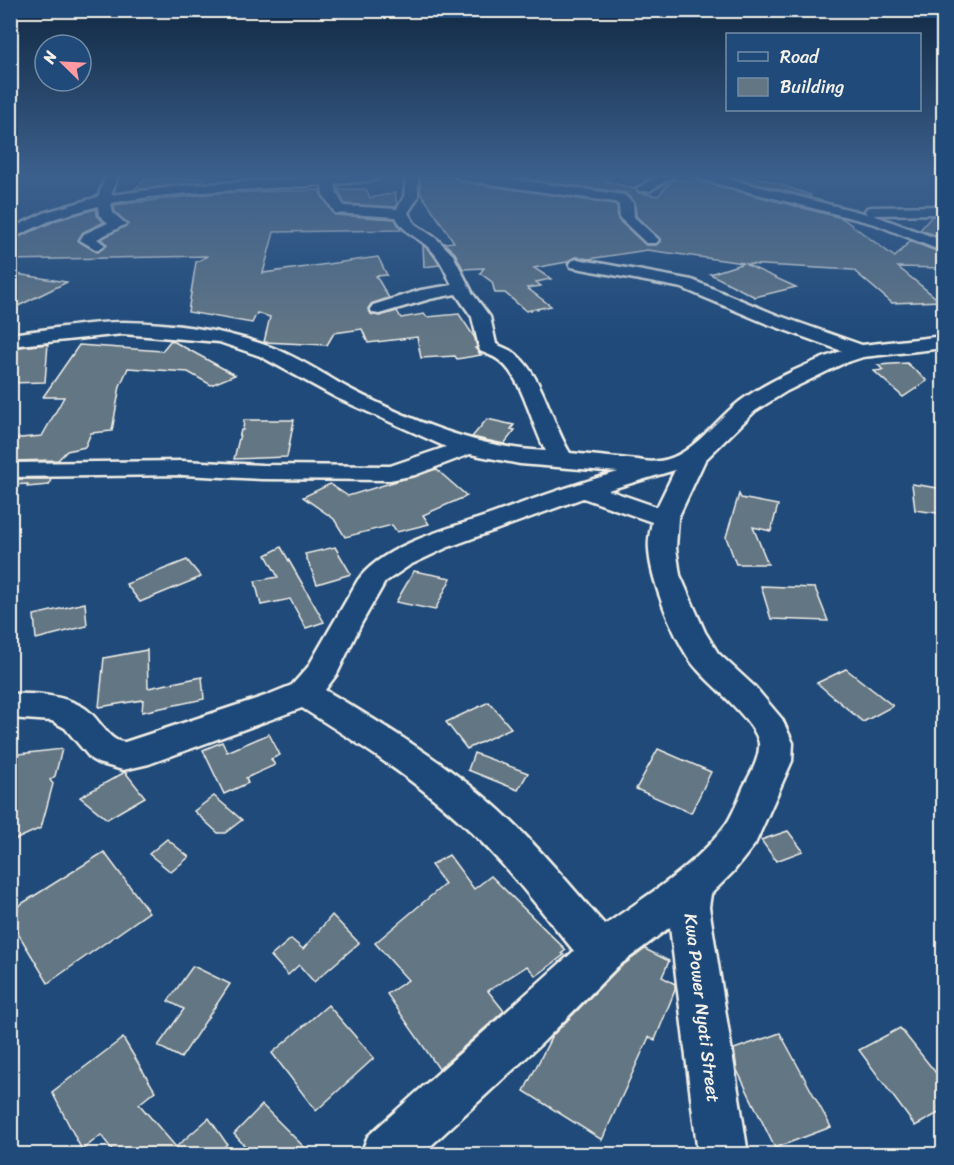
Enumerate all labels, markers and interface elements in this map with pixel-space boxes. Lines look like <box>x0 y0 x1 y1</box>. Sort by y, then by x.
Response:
north arrow <box>33 33 93 93</box>
legend <box>726 33 921 111</box>
text: Road <box>780 41 820 73</box>
text: N <box>34 45 66 69</box>
text: Building <box>780 71 844 103</box>
street label: Kwa Power Nyati Street <box>675 912 729 1104</box>

